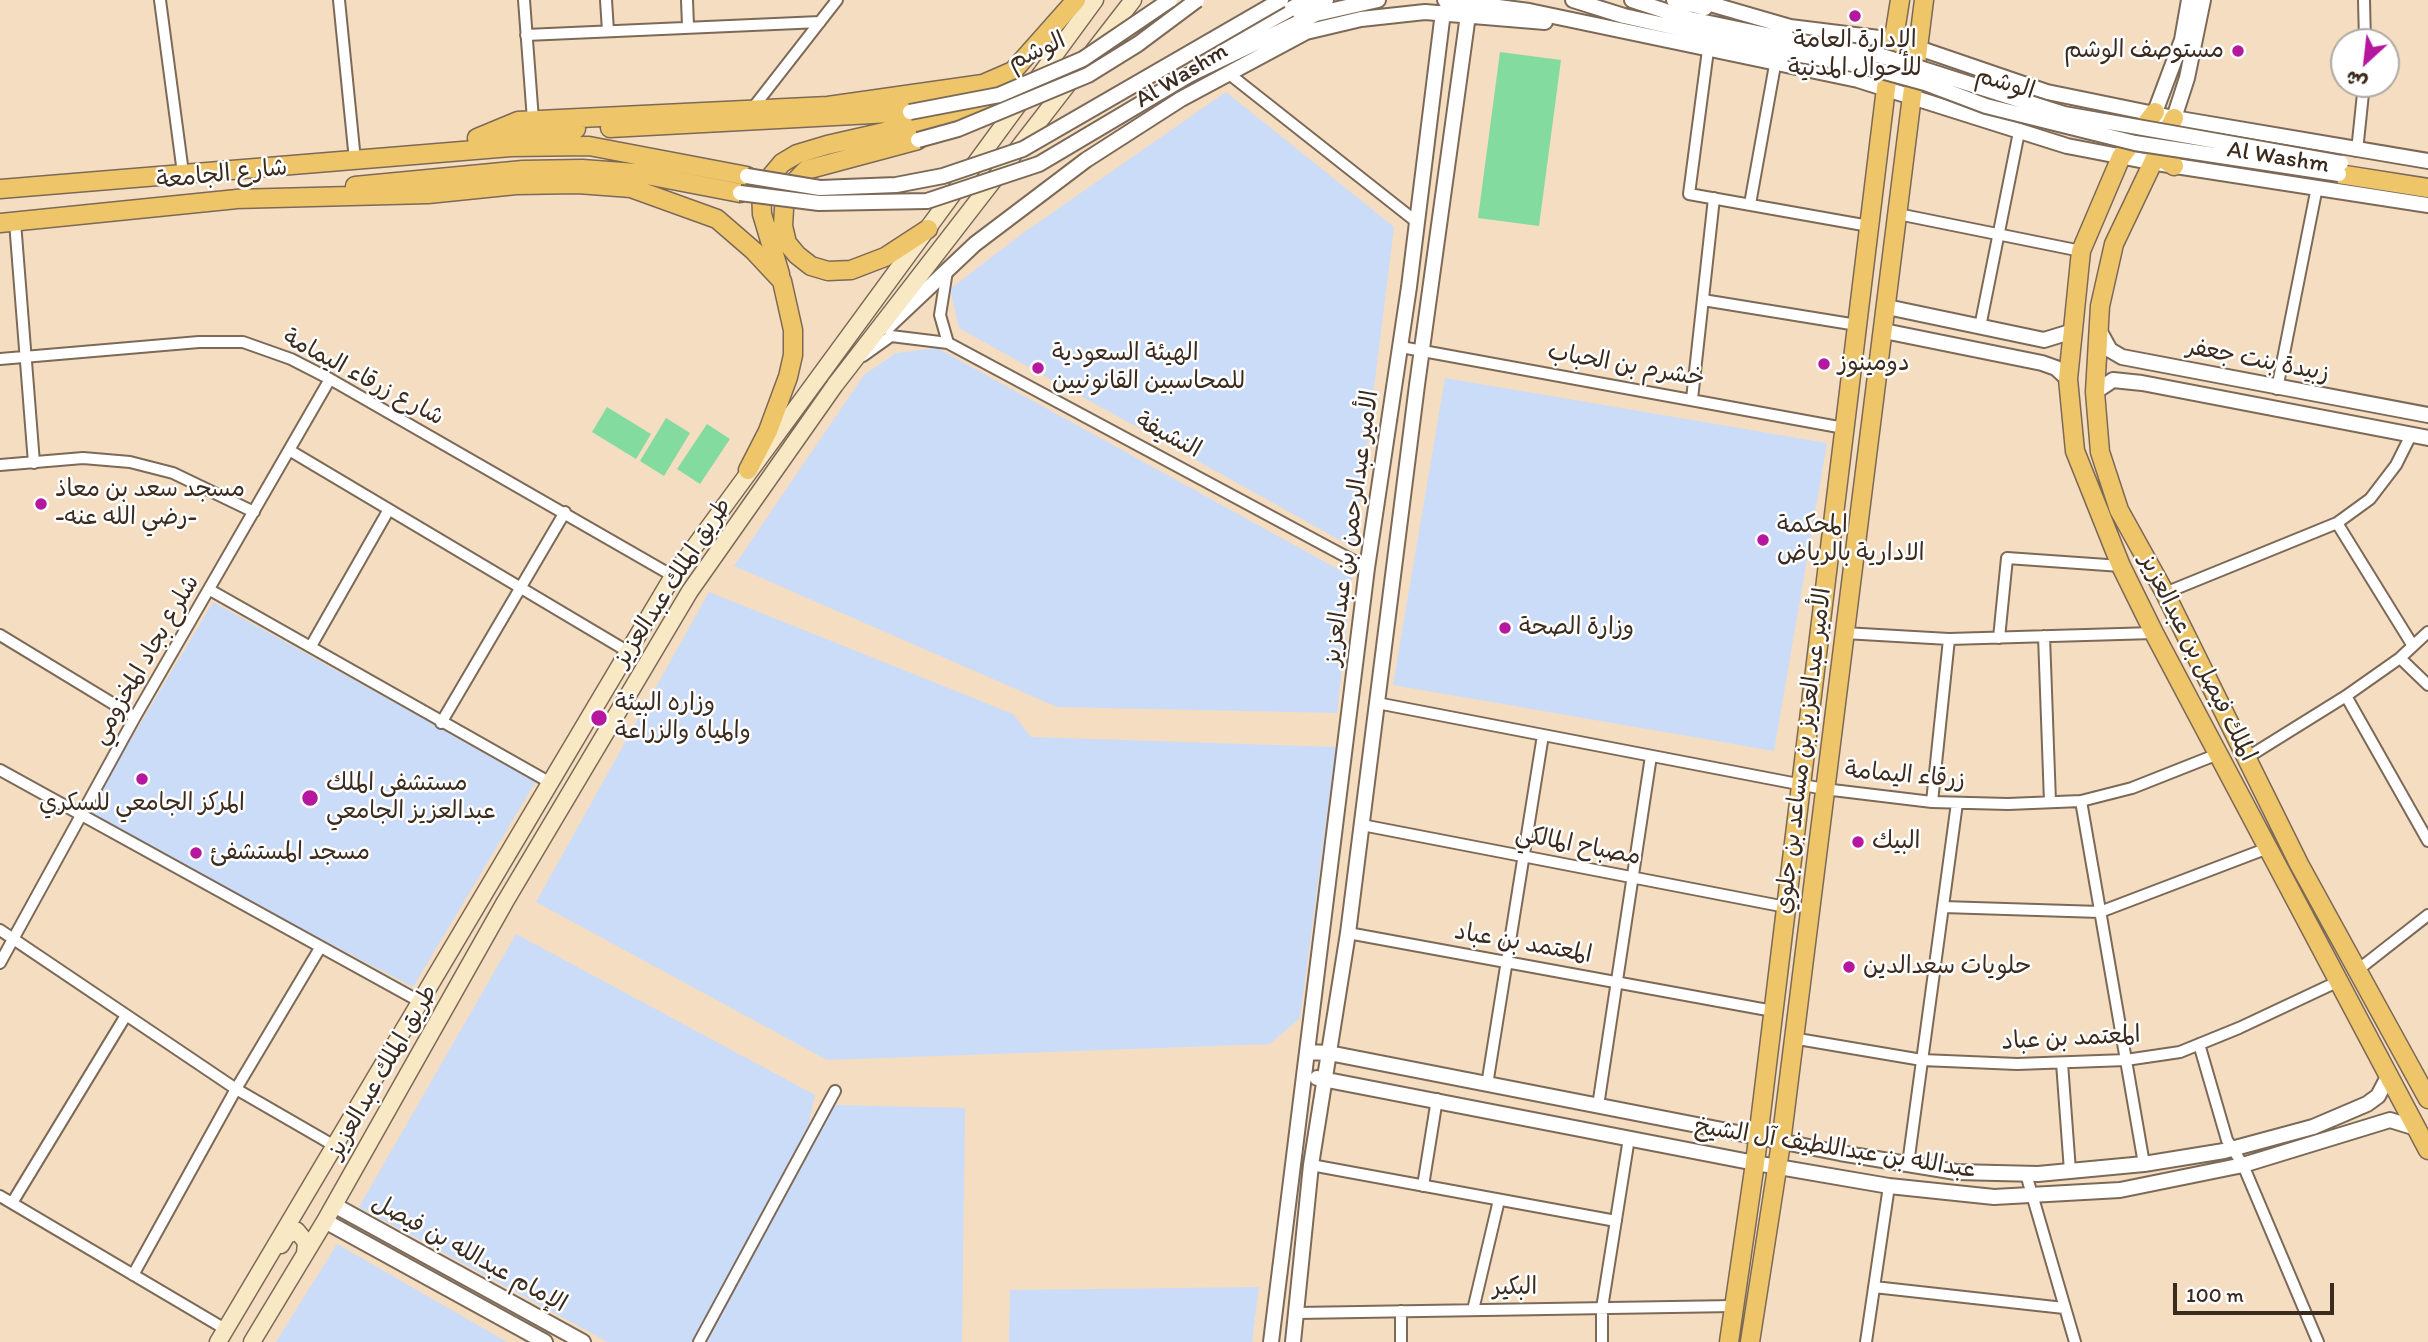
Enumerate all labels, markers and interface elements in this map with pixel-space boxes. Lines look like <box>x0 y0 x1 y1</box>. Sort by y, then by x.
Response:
marker: الإدارة العامة للأحوال المدنية <box>1847 8 1863 24</box>
street label: الوشم <box>1004 27 1070 77</box>
place label: الإدارة العامة للأحوال المدنية <box>1788 27 1922 83</box>
north arrow <box>2330 28 2400 98</box>
street label: Al Washm <box>1130 37 1234 115</box>
place label: مستوصف الوشم <box>2064 37 2224 65</box>
marker: مستوصف الوشم <box>2230 43 2246 59</box>
street label: الوشم <box>1972 61 2038 107</box>
text: ش <box>2342 65 2371 95</box>
street label: Al Washm <box>2225 136 2331 180</box>
street label: شارع الجامعة <box>155 154 289 196</box>
street label: شارع زرقاء اليمامة <box>278 323 448 433</box>
street label: زبيدة بنت جعفر <box>2184 333 2332 389</box>
street label: خشرم بن الحباب <box>1545 338 1707 394</box>
place label: الهيئة السعودية للمحاسبين القانونيين <box>1052 340 1245 396</box>
place label: دومينوز <box>1838 350 1910 378</box>
marker: دومينوز <box>1816 356 1832 372</box>
marker: الهيئة السعودية للمحاسبين القانونيين <box>1030 360 1046 376</box>
street label: الأمير عبدالرحمن بن عبدالعزيز <box>1318 389 1386 667</box>
street label: النشيفة <box>1130 407 1206 465</box>
place label: مسجد سعد بن معاذ -رضي الله عنه- <box>55 476 245 532</box>
street label: طريق الملك عبدالعزيز <box>608 493 738 673</box>
marker: مسجد سعد بن معاذ -رضي الله عنه- <box>33 496 49 512</box>
place label: المحكمة الادارية بالرياض <box>1777 512 1925 568</box>
marker: المحكمة الادارية بالرياض <box>1755 532 1771 548</box>
street label: الملك فيصل بن عبدالعزيز <box>2132 549 2262 767</box>
street label: شلرع بجاد المخزومي <box>86 570 206 750</box>
street label: الأمير عبدالعزيز بن مساعد بن جلوي <box>1770 586 1838 916</box>
place label: وزارة الصحة <box>1519 614 1634 642</box>
marker: وزارة الصحة <box>1497 620 1513 636</box>
place label: وزاره البيئة والمياه والزراعة <box>615 690 751 746</box>
marker: وزاره البيئة والمياه والزراعة <box>589 708 609 728</box>
street label: زرقاء اليمامة <box>1843 756 1967 796</box>
place label: مستشفى الملك عبدالعزيز الجامعي <box>326 770 496 826</box>
marker: المركز الجامعي للسكري <box>134 771 150 787</box>
marker: مستشفى الملك عبدالعزيز الجامعي <box>300 788 320 808</box>
place label: المركز الجامعي للسكري <box>39 790 245 818</box>
street label: مصباح المالكي <box>1513 820 1643 872</box>
place label: البيك <box>1872 828 1921 856</box>
marker: البيك <box>1850 834 1866 850</box>
place label: مسجد المستشفئ <box>210 839 370 867</box>
marker: مسجد المستشفئ <box>188 845 204 861</box>
street label: المعتمد بن عباد <box>1452 918 1594 970</box>
place label: حلويات سعدالدين <box>1863 953 2031 981</box>
marker: حلويات سعدالدين <box>1841 959 1857 975</box>
street label: طريق الملك عبدالعزيز <box>322 980 444 1164</box>
street label: المعتمد بن عباد <box>2001 1021 2141 1057</box>
street label: عبدالله بن عبداللطيف آل الشيخ <box>1692 1113 1978 1185</box>
street label: الإمام عبدالله بن فيصل <box>366 1188 572 1320</box>
scale bar <box>2176 1268 2337 1312</box>
street label: البكير <box>1493 1273 1537 1303</box>
text: 100 m <box>2186 1282 2244 1307</box>

